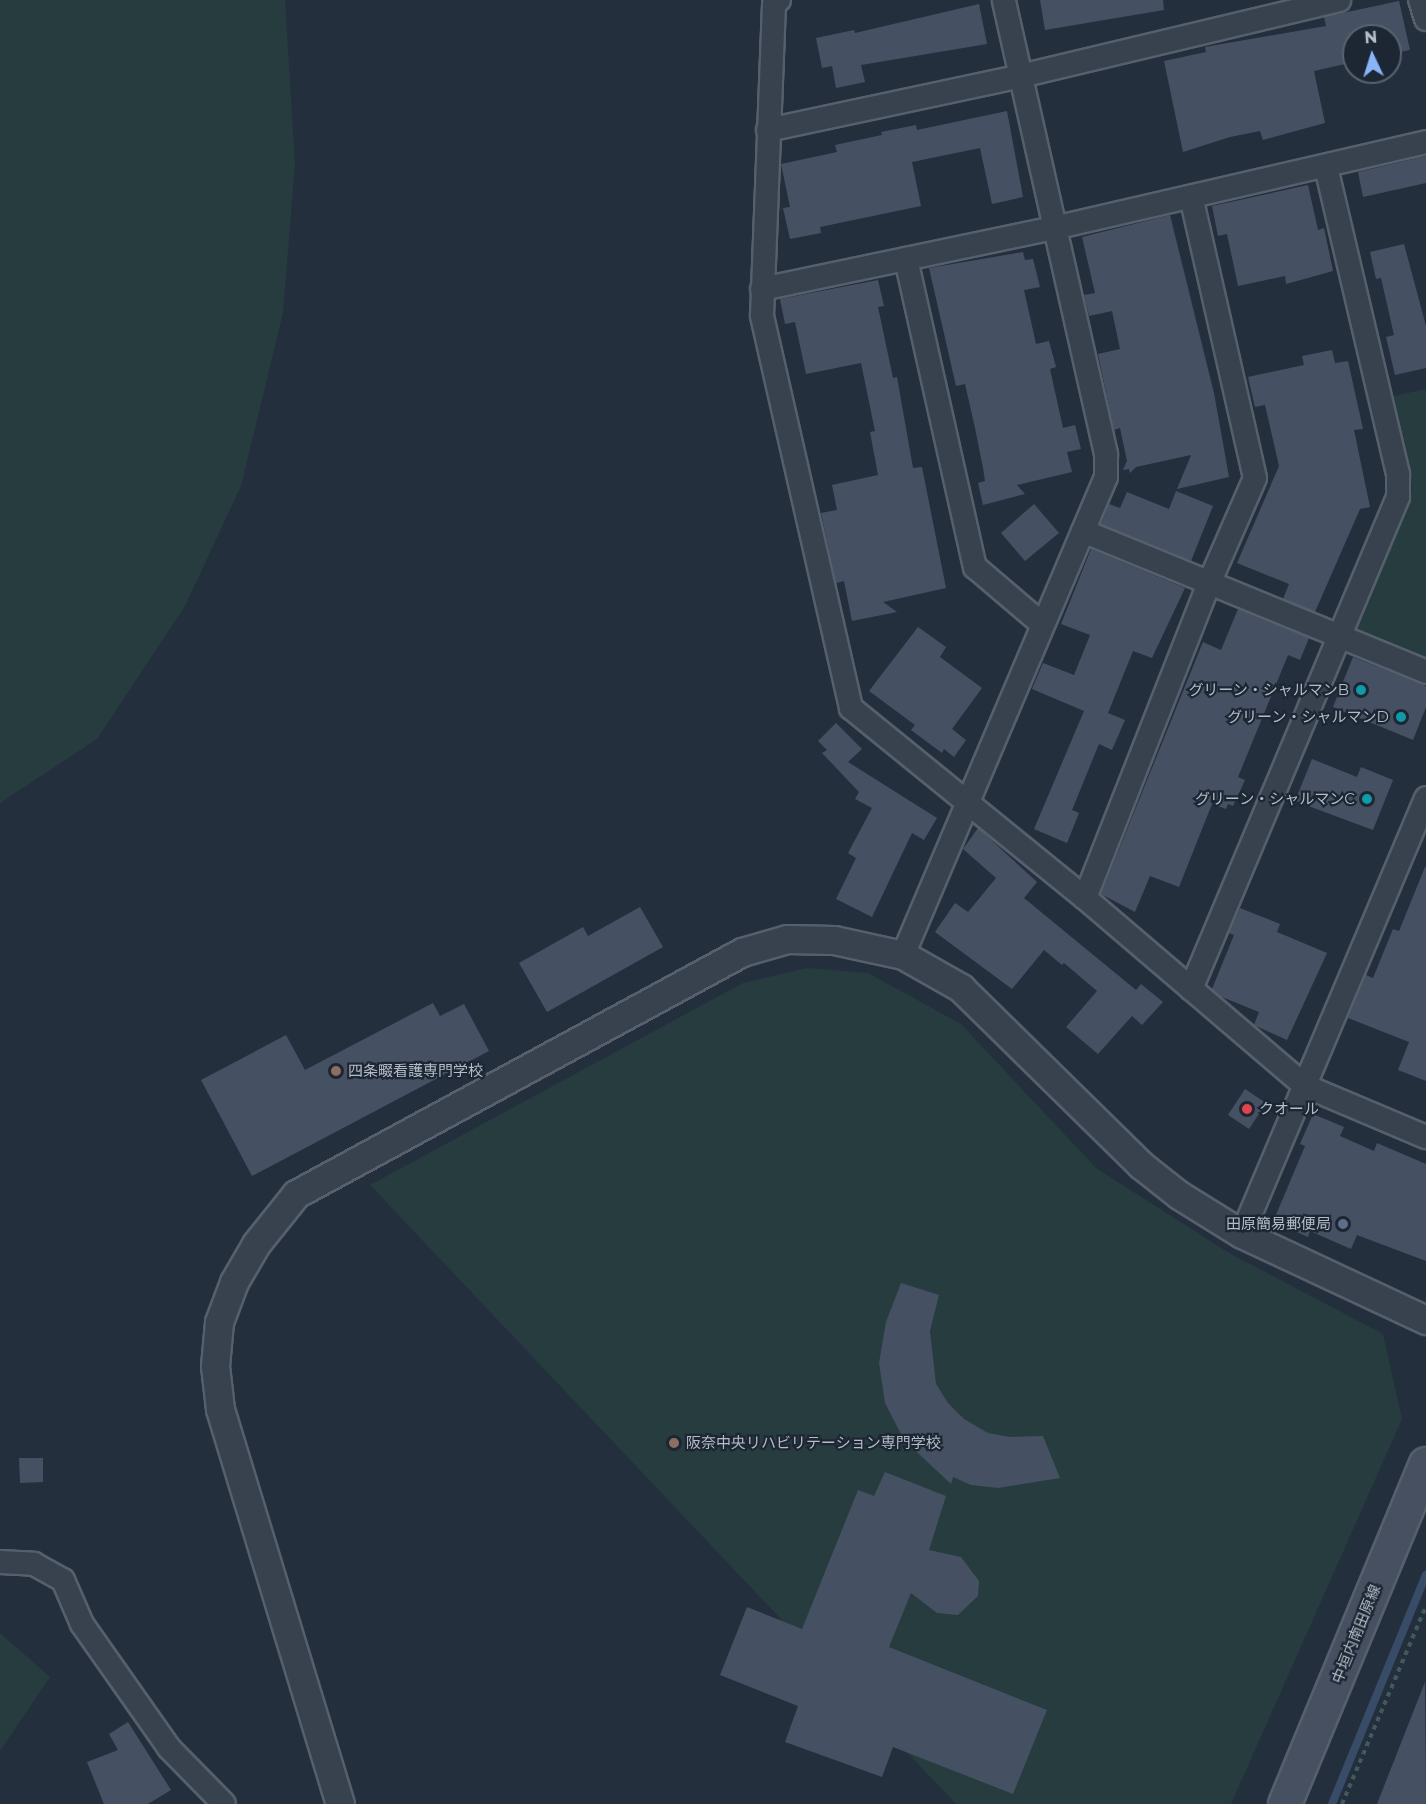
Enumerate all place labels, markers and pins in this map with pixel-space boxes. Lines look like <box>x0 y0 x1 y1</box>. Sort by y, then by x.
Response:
place label: グリーン・シャルマンB <box>1188 681 1349 699</box>
marker: グリーン・シャルマンB <box>1354 683 1368 697</box>
place label: グリーン・シャルマンD <box>1227 708 1389 726</box>
marker: グリーン・シャルマンD <box>1394 710 1408 724</box>
place label: グリーン・シャルマンC <box>1194 790 1355 808</box>
marker: グリーン・シャルマンC <box>1360 792 1374 806</box>
place label: 四条畷看護専門学校 <box>348 1062 483 1080</box>
marker: 四条畷看護専門学校 <box>329 1064 343 1078</box>
place label: クオール <box>1259 1100 1319 1118</box>
marker: クオール <box>1240 1102 1254 1116</box>
place label: 田原簡易郵便局 <box>1226 1215 1331 1233</box>
marker: 田原簡易郵便局 <box>1336 1217 1350 1231</box>
place label: 阪奈中央リハビリテーション専門学校 <box>686 1434 941 1452</box>
marker: 阪奈中央リハビリテーション専門学校 <box>667 1436 681 1450</box>

